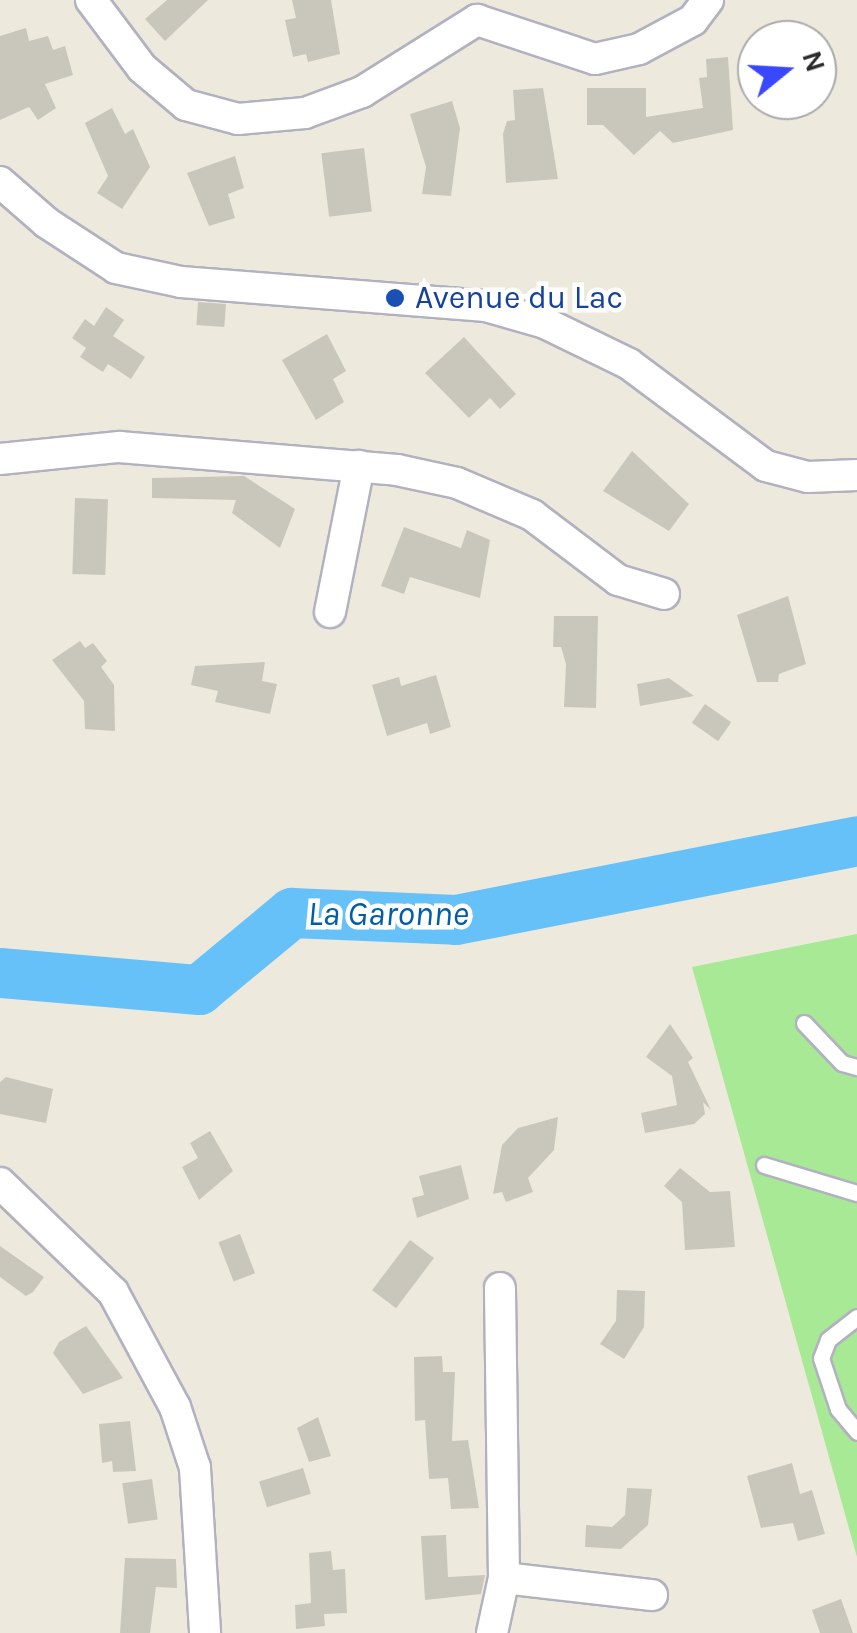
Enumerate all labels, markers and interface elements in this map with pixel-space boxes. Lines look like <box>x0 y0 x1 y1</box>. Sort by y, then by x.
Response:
north arrow <box>737 20 837 120</box>
text: N <box>795 47 833 76</box>
place label: Avenue du Lac <box>415 279 623 317</box>
marker: Avenue du Lac <box>384 287 406 309</box>
water label: La Garonne <box>307 893 469 935</box>

